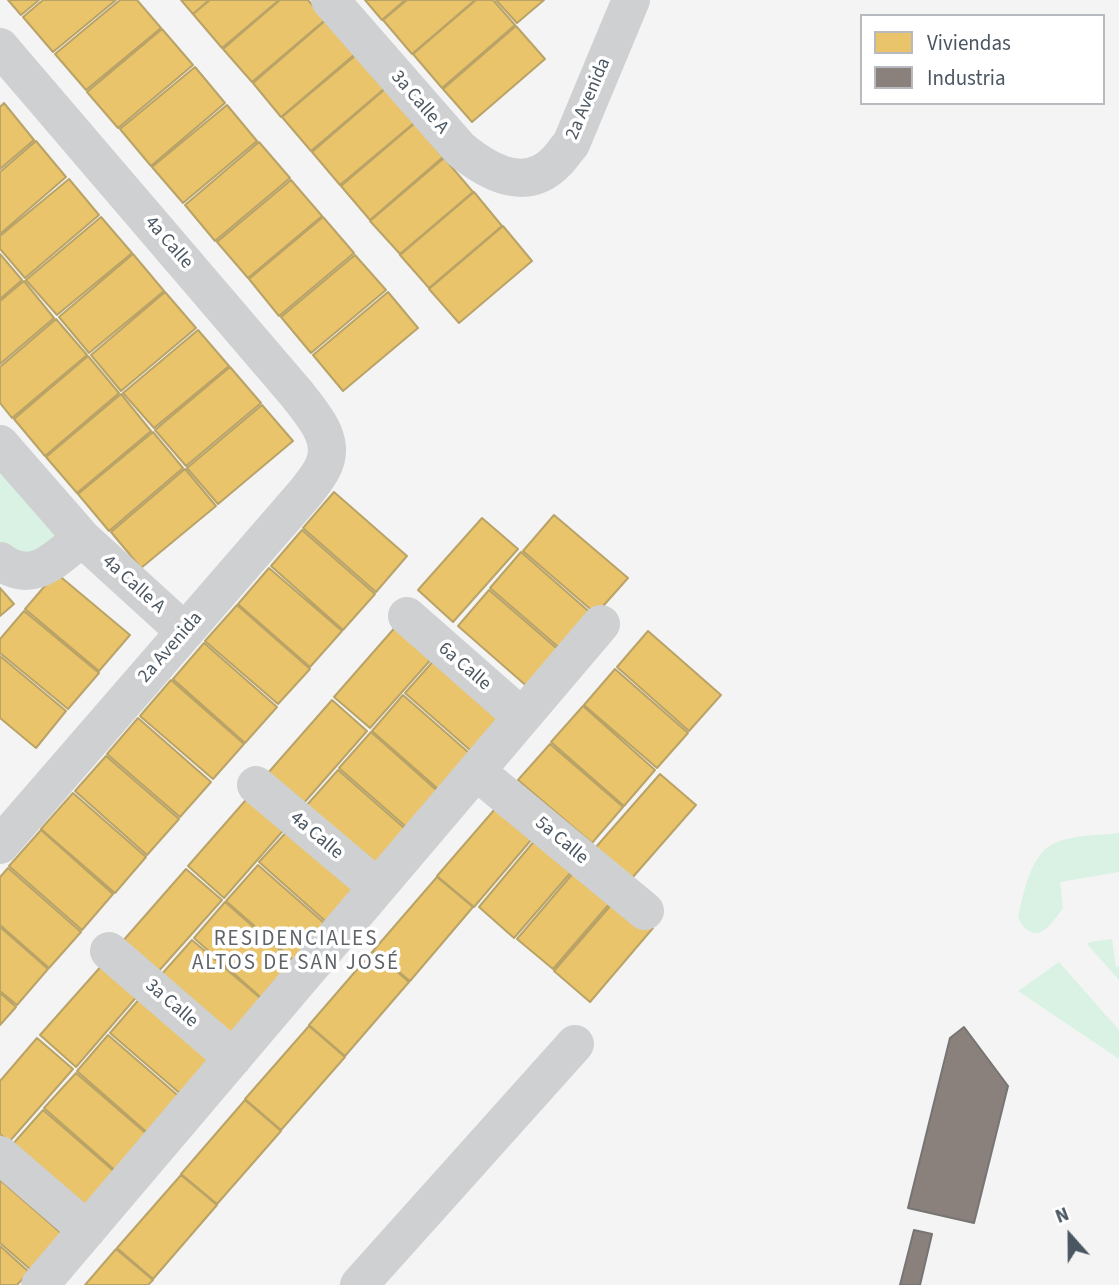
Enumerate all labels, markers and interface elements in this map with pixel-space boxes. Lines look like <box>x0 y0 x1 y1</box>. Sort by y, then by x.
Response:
legend <box>860 14 1105 105</box>
text: Viviendas <box>927 28 1011 58</box>
street label: 2a Avenida <box>562 55 616 143</box>
text: Industria <box>927 63 1006 93</box>
street label: 3a Calle A <box>385 67 453 139</box>
street label: 4a Calle <box>139 212 197 274</box>
street label: 4a Calle A <box>97 551 169 619</box>
street label: 2a Avenida <box>134 608 208 688</box>
street label: 6a Calle <box>433 638 495 696</box>
street label: 4a Calle <box>285 807 347 865</box>
street label: 5a Calle <box>530 812 592 870</box>
district label: RESIDENCIALES ALTOS DE SAN JOSÉ <box>194 927 398 977</box>
street label: 3a Calle <box>140 975 202 1033</box>
north arrow <box>1035 1201 1105 1271</box>
text: N <box>1052 1201 1073 1231</box>

